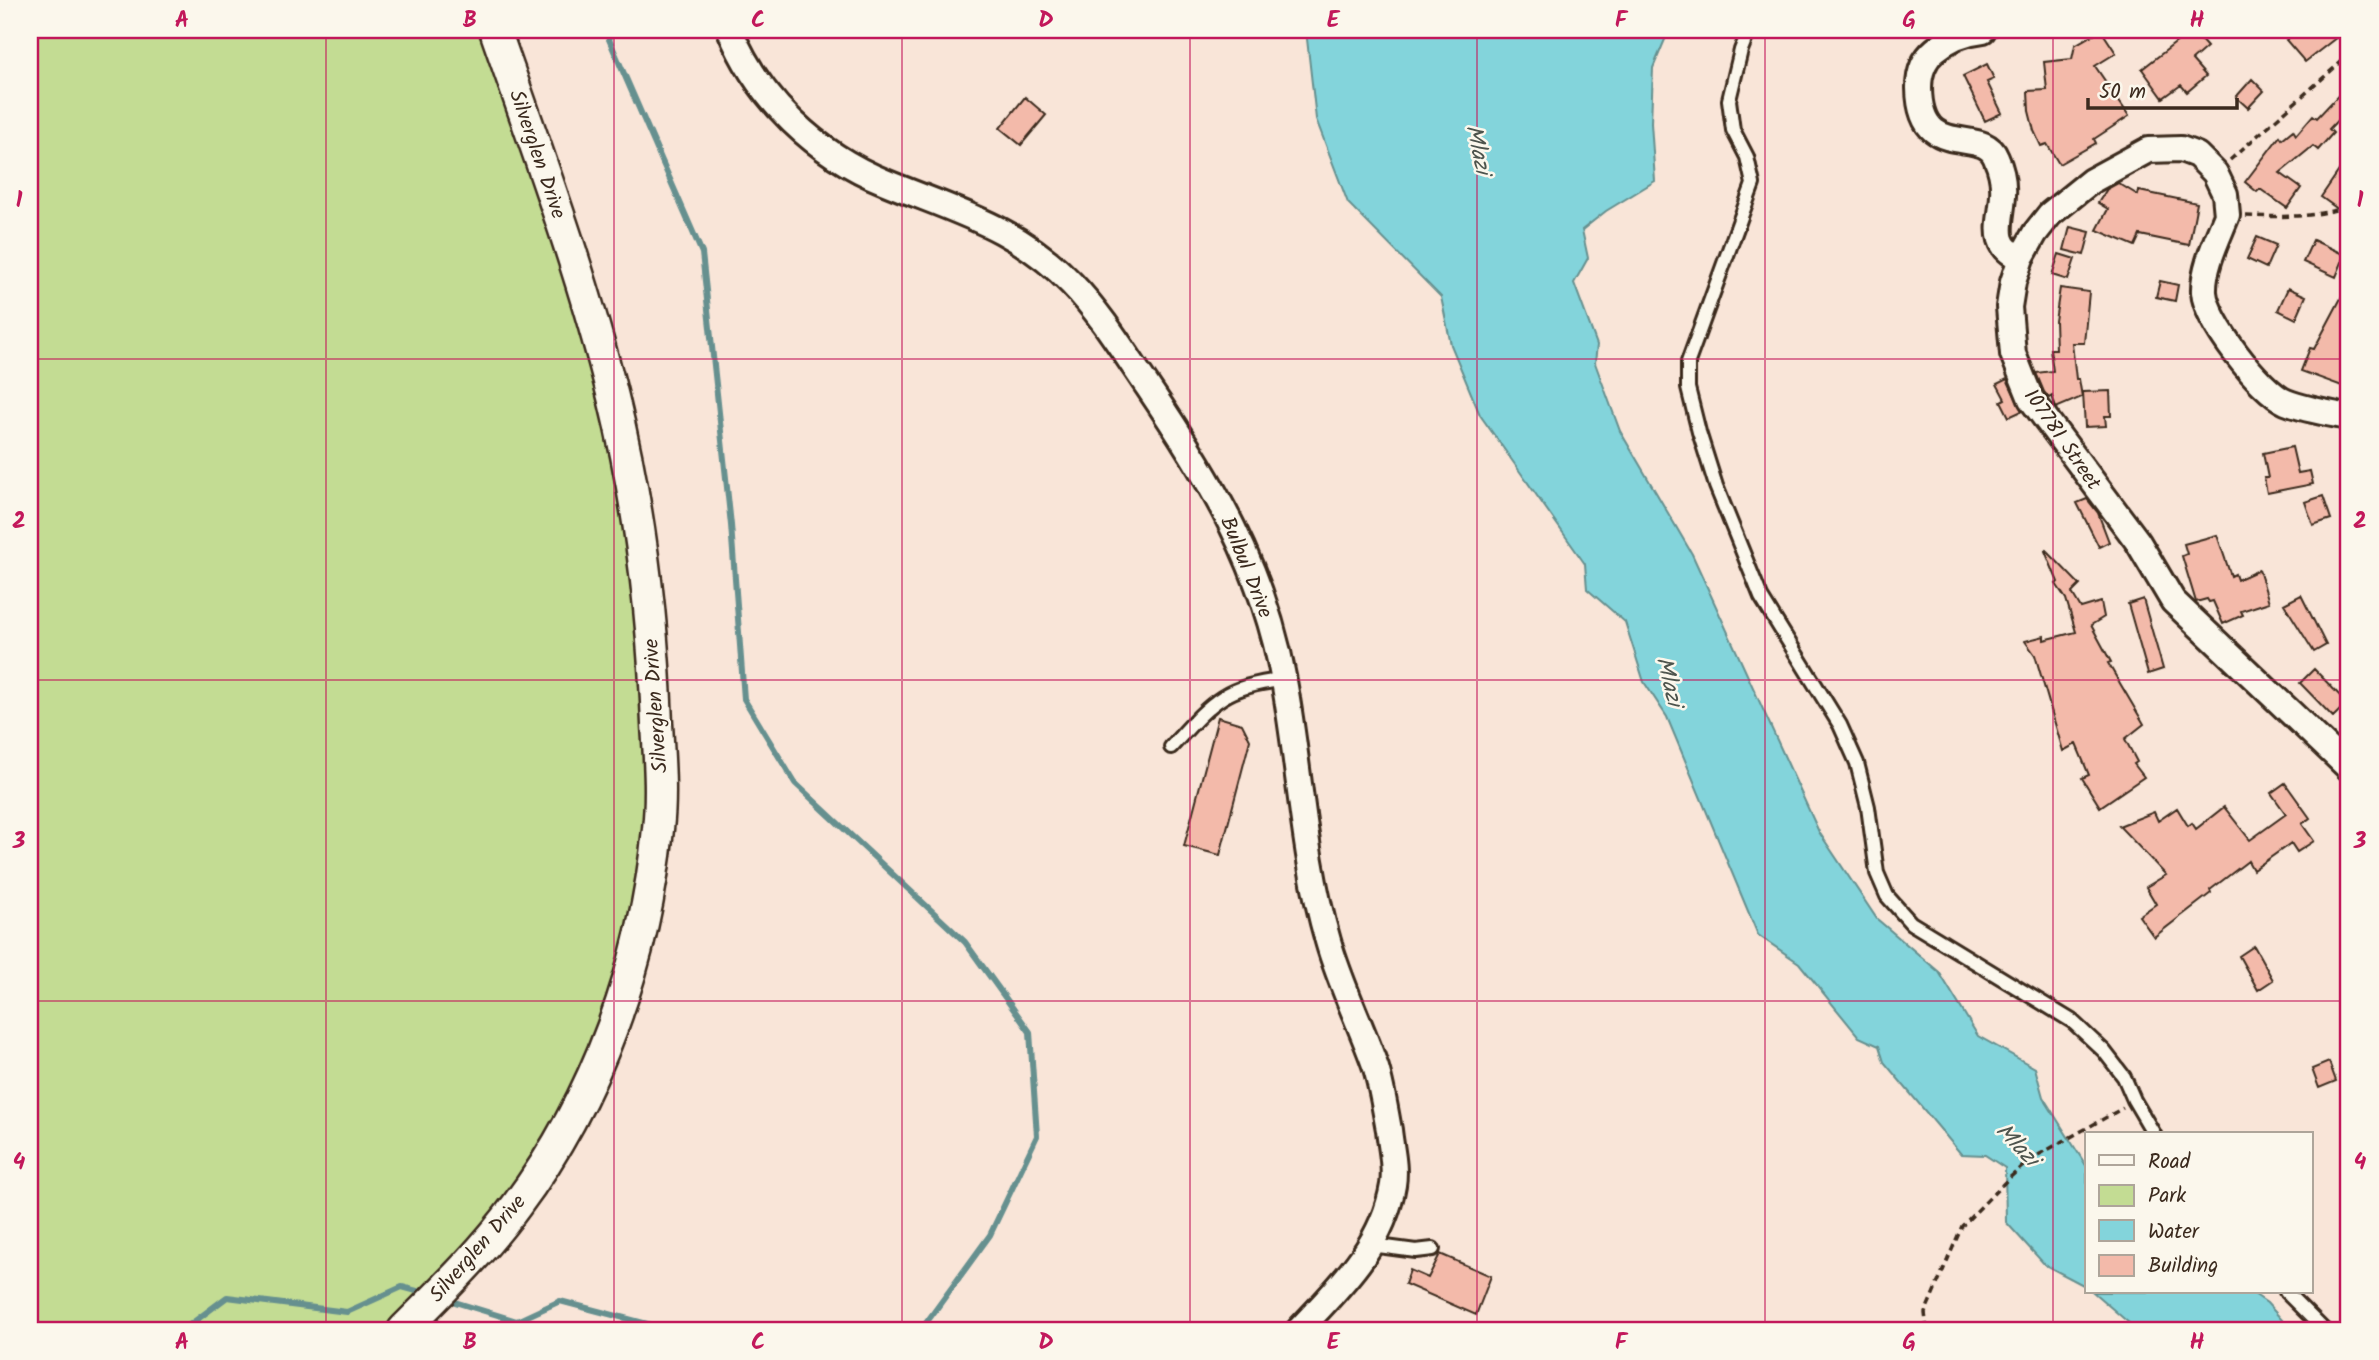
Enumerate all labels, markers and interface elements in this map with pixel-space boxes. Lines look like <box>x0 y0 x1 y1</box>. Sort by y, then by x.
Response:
text: A <box>175 3 189 39</box>
text: B <box>463 3 477 39</box>
text: C <box>751 3 765 39</box>
text: D <box>1038 3 1054 39</box>
text: E <box>1327 3 1341 39</box>
text: F <box>1615 3 1629 39</box>
text: G <box>1902 3 1916 39</box>
text: H <box>2190 3 2205 39</box>
scale bar <box>2088 66 2237 110</box>
text: 50 m <box>2099 76 2146 109</box>
street label: Silverglen Drive <box>499 86 574 224</box>
water label: Mlazi <box>1454 121 1501 182</box>
text: 1 <box>16 183 23 219</box>
text: 1 <box>2357 183 2364 219</box>
street label: 107781 Street <box>2015 382 2109 498</box>
text: 2 <box>12 504 26 540</box>
text: 2 <box>2353 504 2367 540</box>
street label: Bulbul Drive <box>1210 512 1281 624</box>
street label: Silverglen Drive <box>635 637 678 774</box>
water label: Mlazi <box>1645 653 1693 715</box>
text: 3 <box>12 824 26 860</box>
text: 3 <box>2353 824 2367 860</box>
water label: Mlazi <box>1986 1115 2050 1179</box>
legend <box>2085 1132 2312 1294</box>
text: 4 <box>13 1145 26 1181</box>
text: 4 <box>2354 1145 2367 1181</box>
text: Road <box>2148 1146 2191 1179</box>
text: Park <box>2148 1180 2186 1213</box>
street label: Silverglen Drive <box>422 1187 535 1311</box>
text: Water <box>2148 1216 2200 1249</box>
text: Building <box>2148 1250 2218 1283</box>
text: A <box>175 1325 189 1360</box>
text: B <box>463 1325 477 1360</box>
text: C <box>751 1325 765 1360</box>
text: D <box>1038 1325 1054 1360</box>
text: E <box>1327 1325 1341 1360</box>
text: F <box>1615 1325 1629 1360</box>
text: G <box>1902 1325 1916 1360</box>
text: H <box>2190 1325 2205 1360</box>

